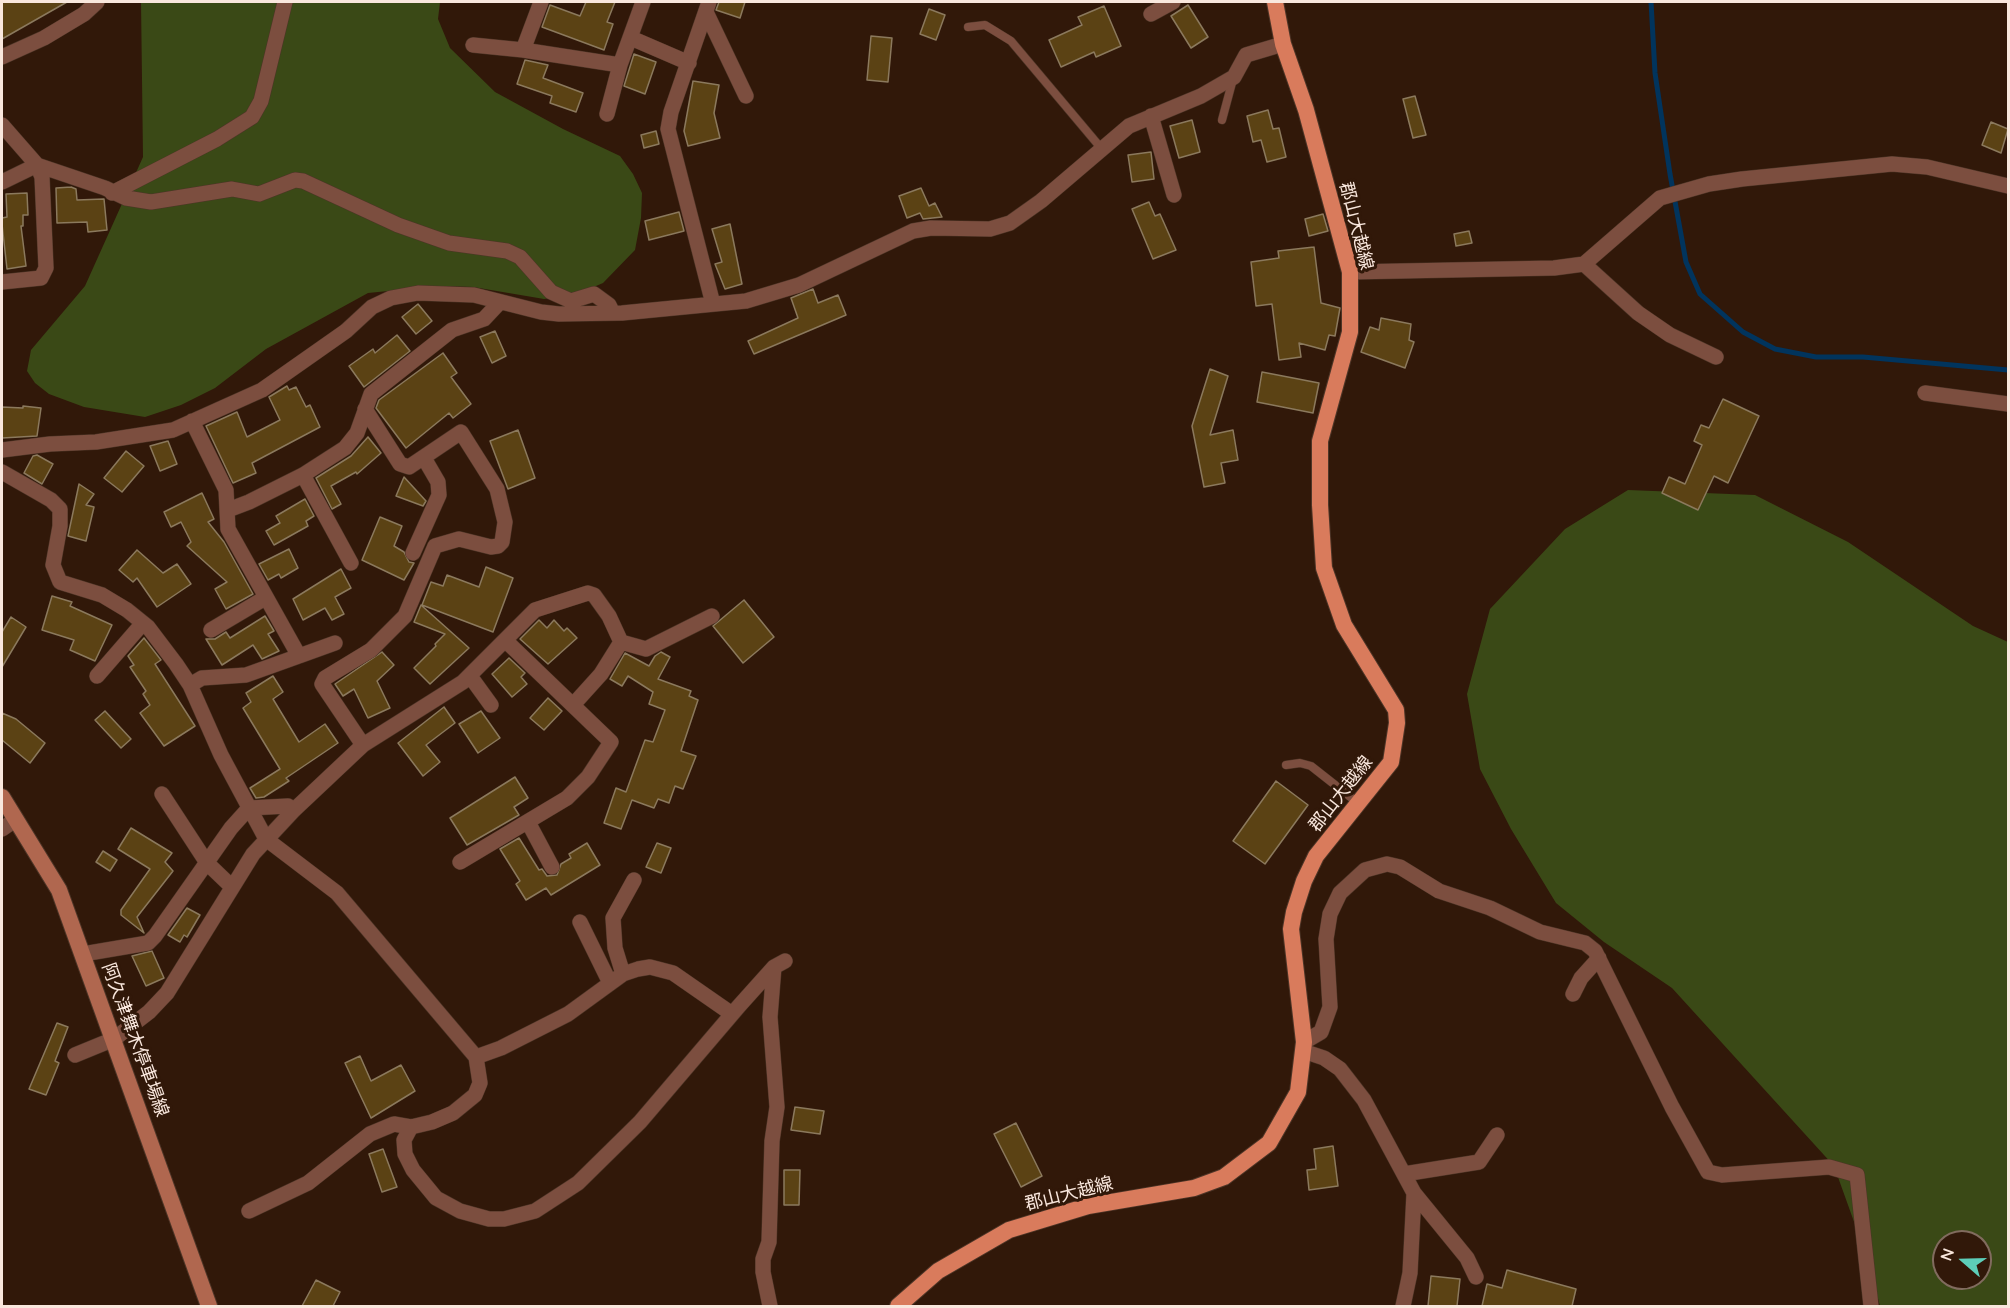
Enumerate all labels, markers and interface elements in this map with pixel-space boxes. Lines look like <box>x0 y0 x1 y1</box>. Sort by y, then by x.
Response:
street label: 郡山大越線 <box>1335 180 1377 272</box>
street label: 郡山大越線 <box>1305 752 1377 836</box>
street label: 阿久津舞木停車場線 <box>97 960 173 1120</box>
street label: 郡山大越線 <box>1023 1173 1115 1215</box>
north arrow <box>1932 1230 1992 1290</box>
text: N <box>1936 1246 1958 1263</box>

